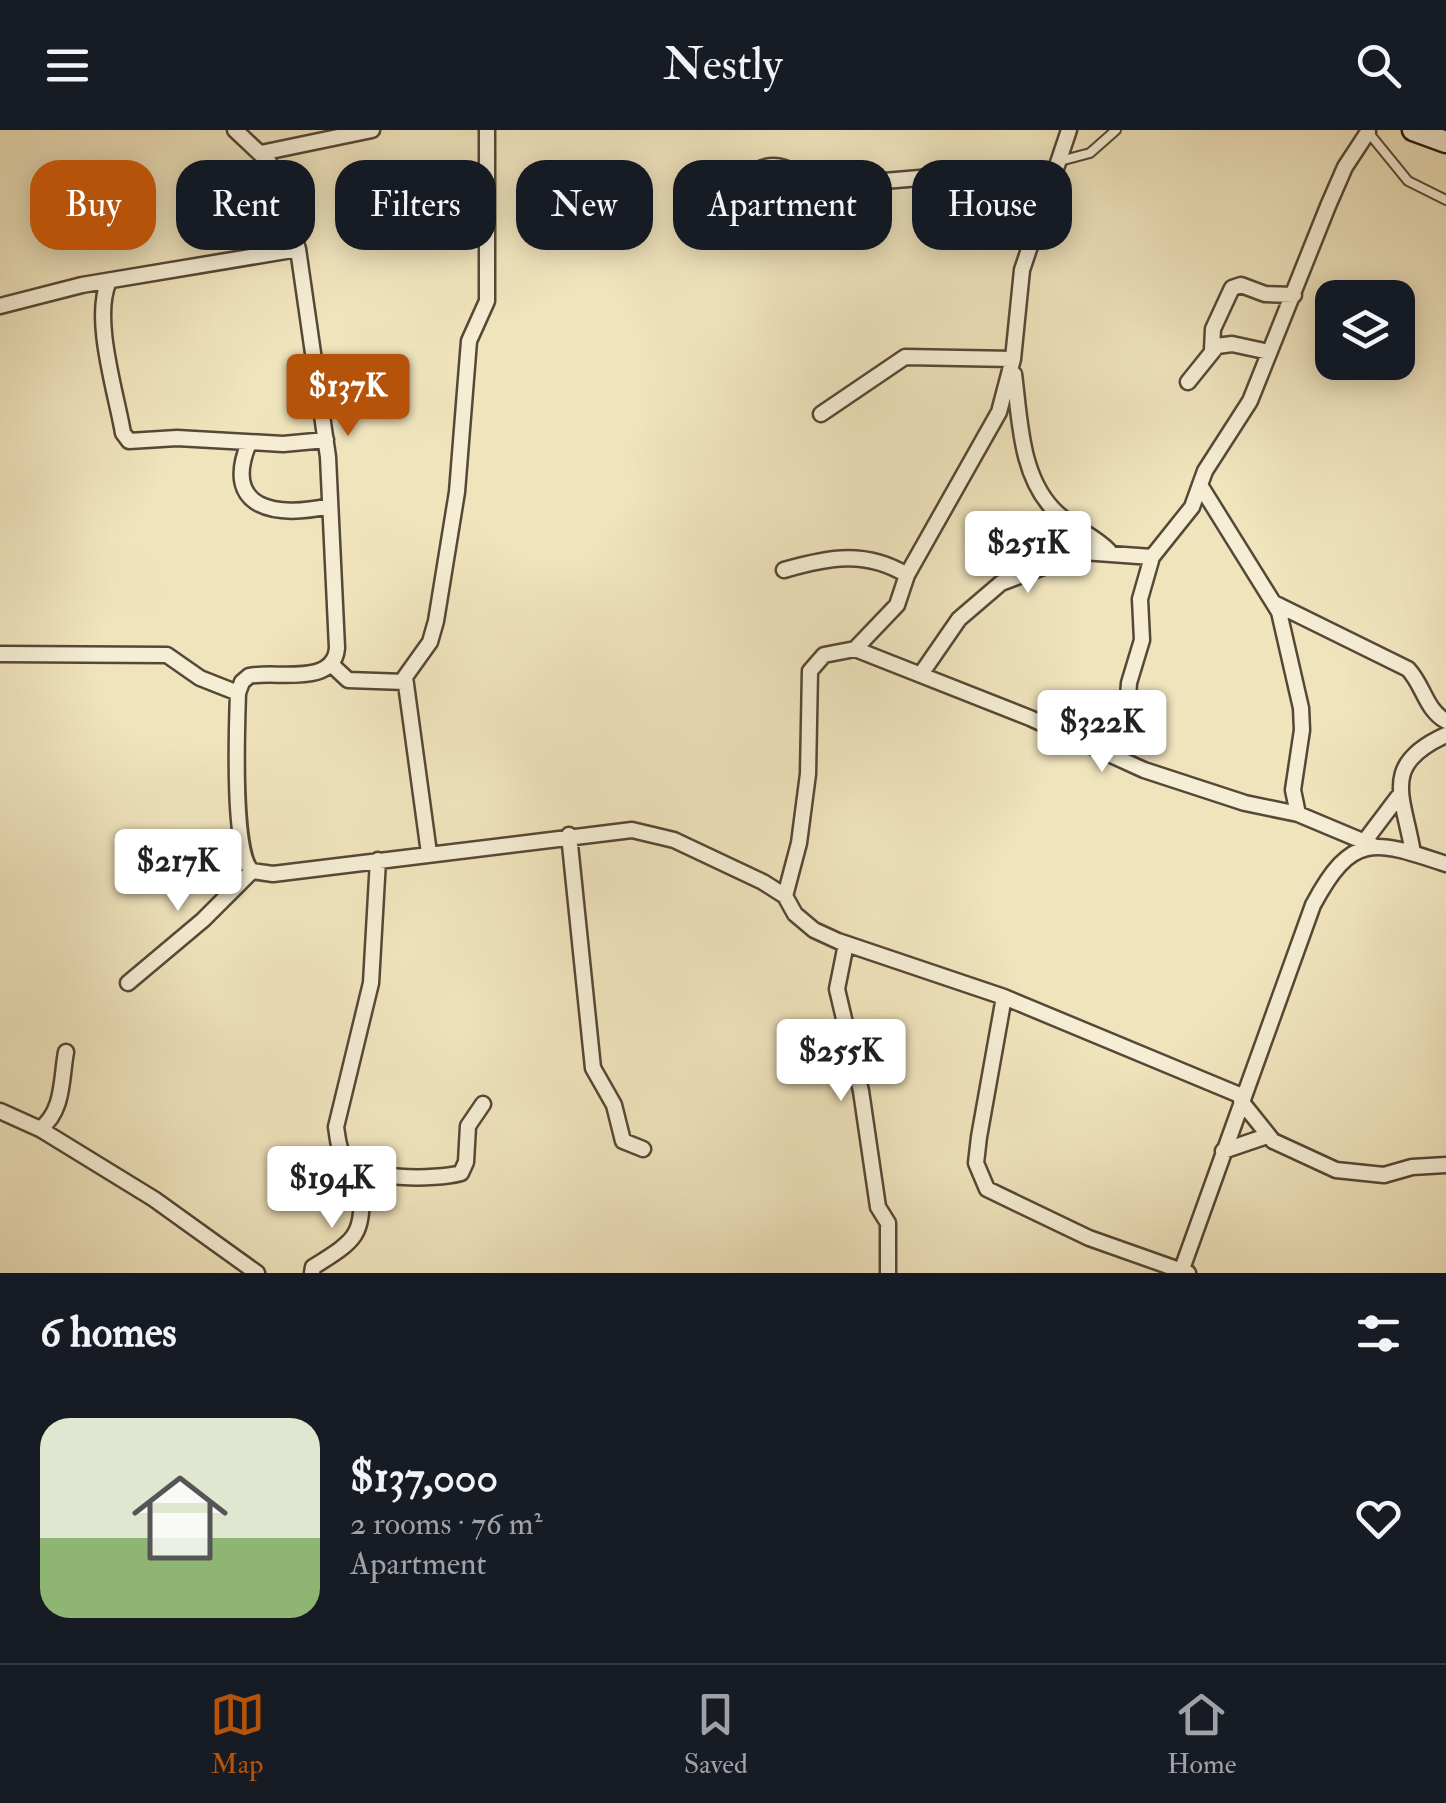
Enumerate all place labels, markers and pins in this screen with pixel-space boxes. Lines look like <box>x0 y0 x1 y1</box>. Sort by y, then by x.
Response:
pin: $137K <box>278 354 418 439</box>
pin: $251K <box>958 511 1098 596</box>
pin: $322K <box>1032 690 1172 775</box>
pin: $217K <box>108 829 248 914</box>
pin: $255K <box>771 1019 911 1104</box>
pin: $194K <box>262 1146 402 1231</box>

